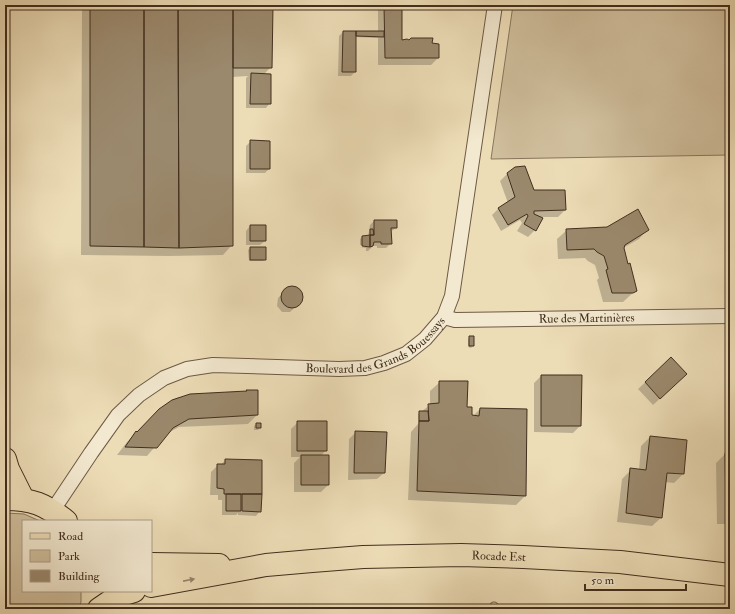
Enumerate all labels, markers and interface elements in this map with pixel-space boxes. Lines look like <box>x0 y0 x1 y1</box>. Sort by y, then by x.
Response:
street label: Rue des Martinières <box>539 310 635 327</box>
street label: Boulevard des Grands Bouessays <box>305 314 449 377</box>
legend <box>22 520 152 592</box>
text: Road <box>58 529 83 544</box>
street label: Rocade Est <box>471 548 526 565</box>
text: Park <box>58 549 80 564</box>
scale bar <box>585 566 686 592</box>
text: Building <box>58 569 101 584</box>
text: 50 m <box>591 573 615 588</box>
one-way arrow <box>183 577 196 583</box>

